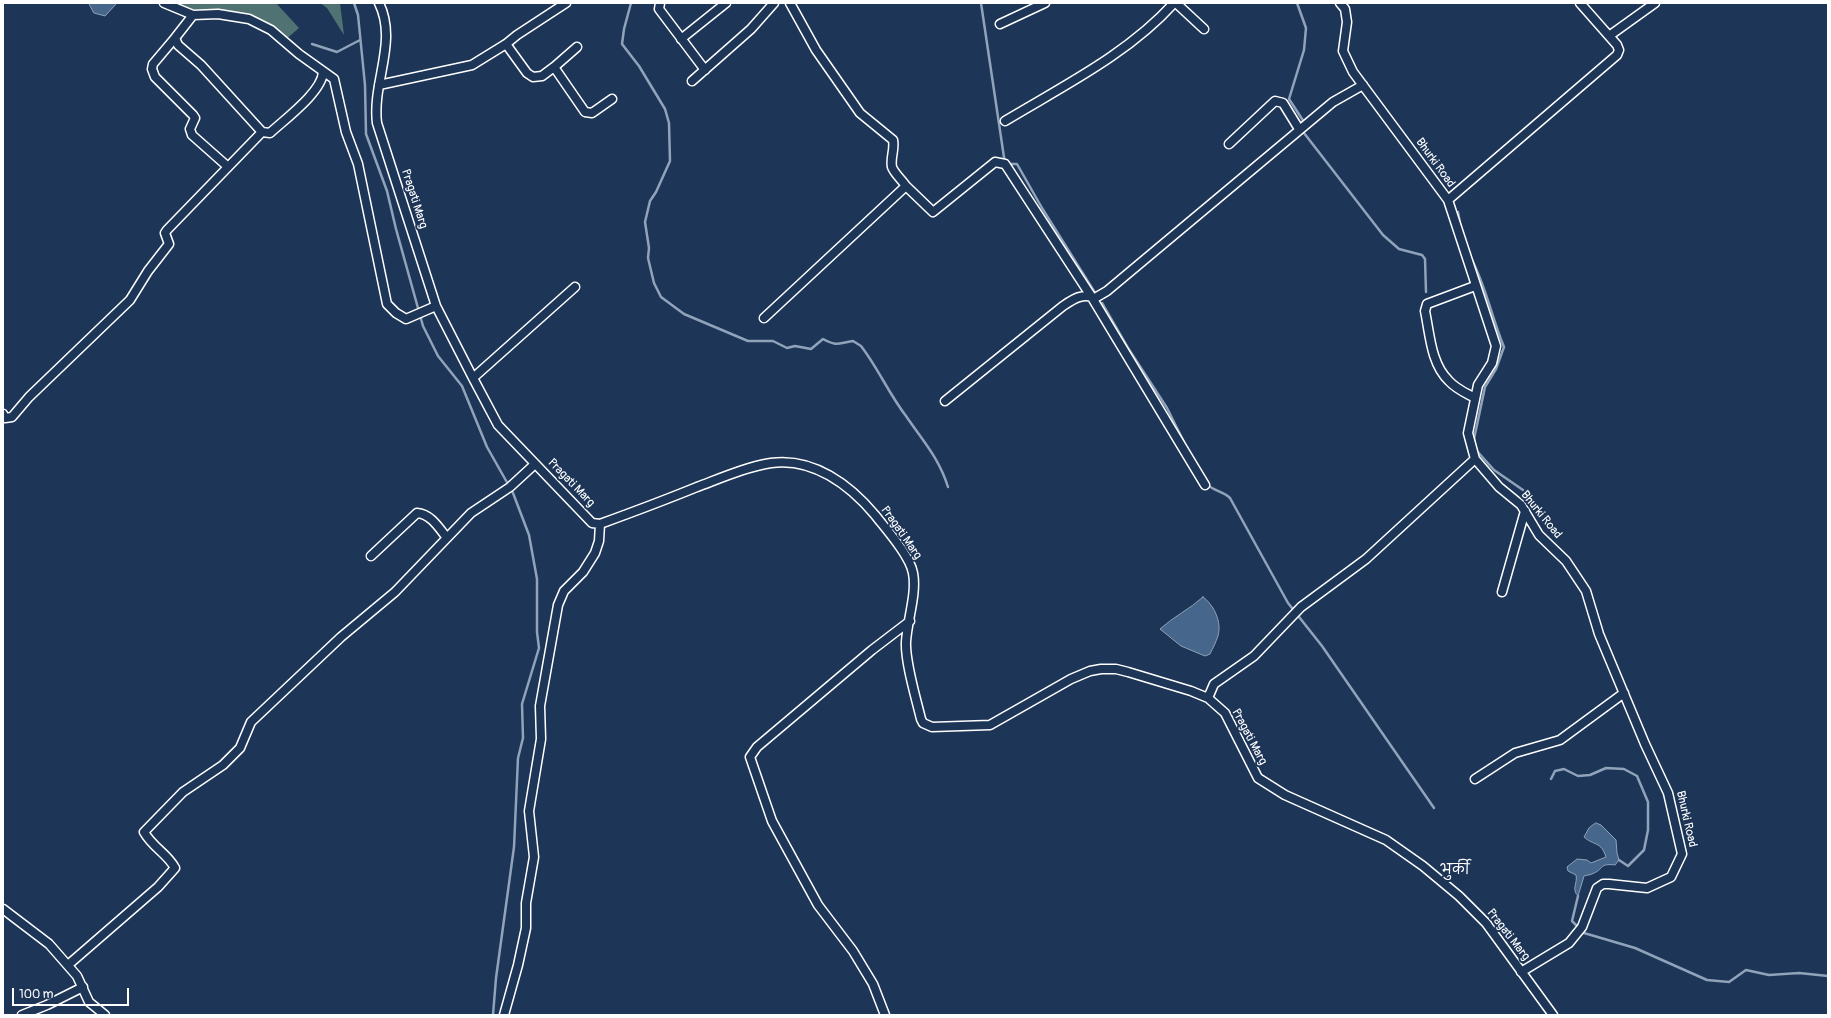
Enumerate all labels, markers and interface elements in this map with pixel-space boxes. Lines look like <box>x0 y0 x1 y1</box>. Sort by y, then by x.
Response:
street label: Bhurki Road <box>1412 136 1458 190</box>
street label: Pragati Marg <box>398 167 430 231</box>
street label: Pragati Marg <box>544 456 598 510</box>
street label: Bhurki Road <box>1517 488 1565 542</box>
street label: Pragati Marg <box>877 504 925 562</box>
street label: Pragati Marg <box>1228 706 1270 768</box>
street label: Bhurki Road <box>1673 789 1699 849</box>
district label: भुर्की <box>1441 862 1469 878</box>
street label: Pragati Marg <box>1483 906 1533 964</box>
scale bar <box>14 980 131 1006</box>
text: 100 m <box>19 987 53 1002</box>

